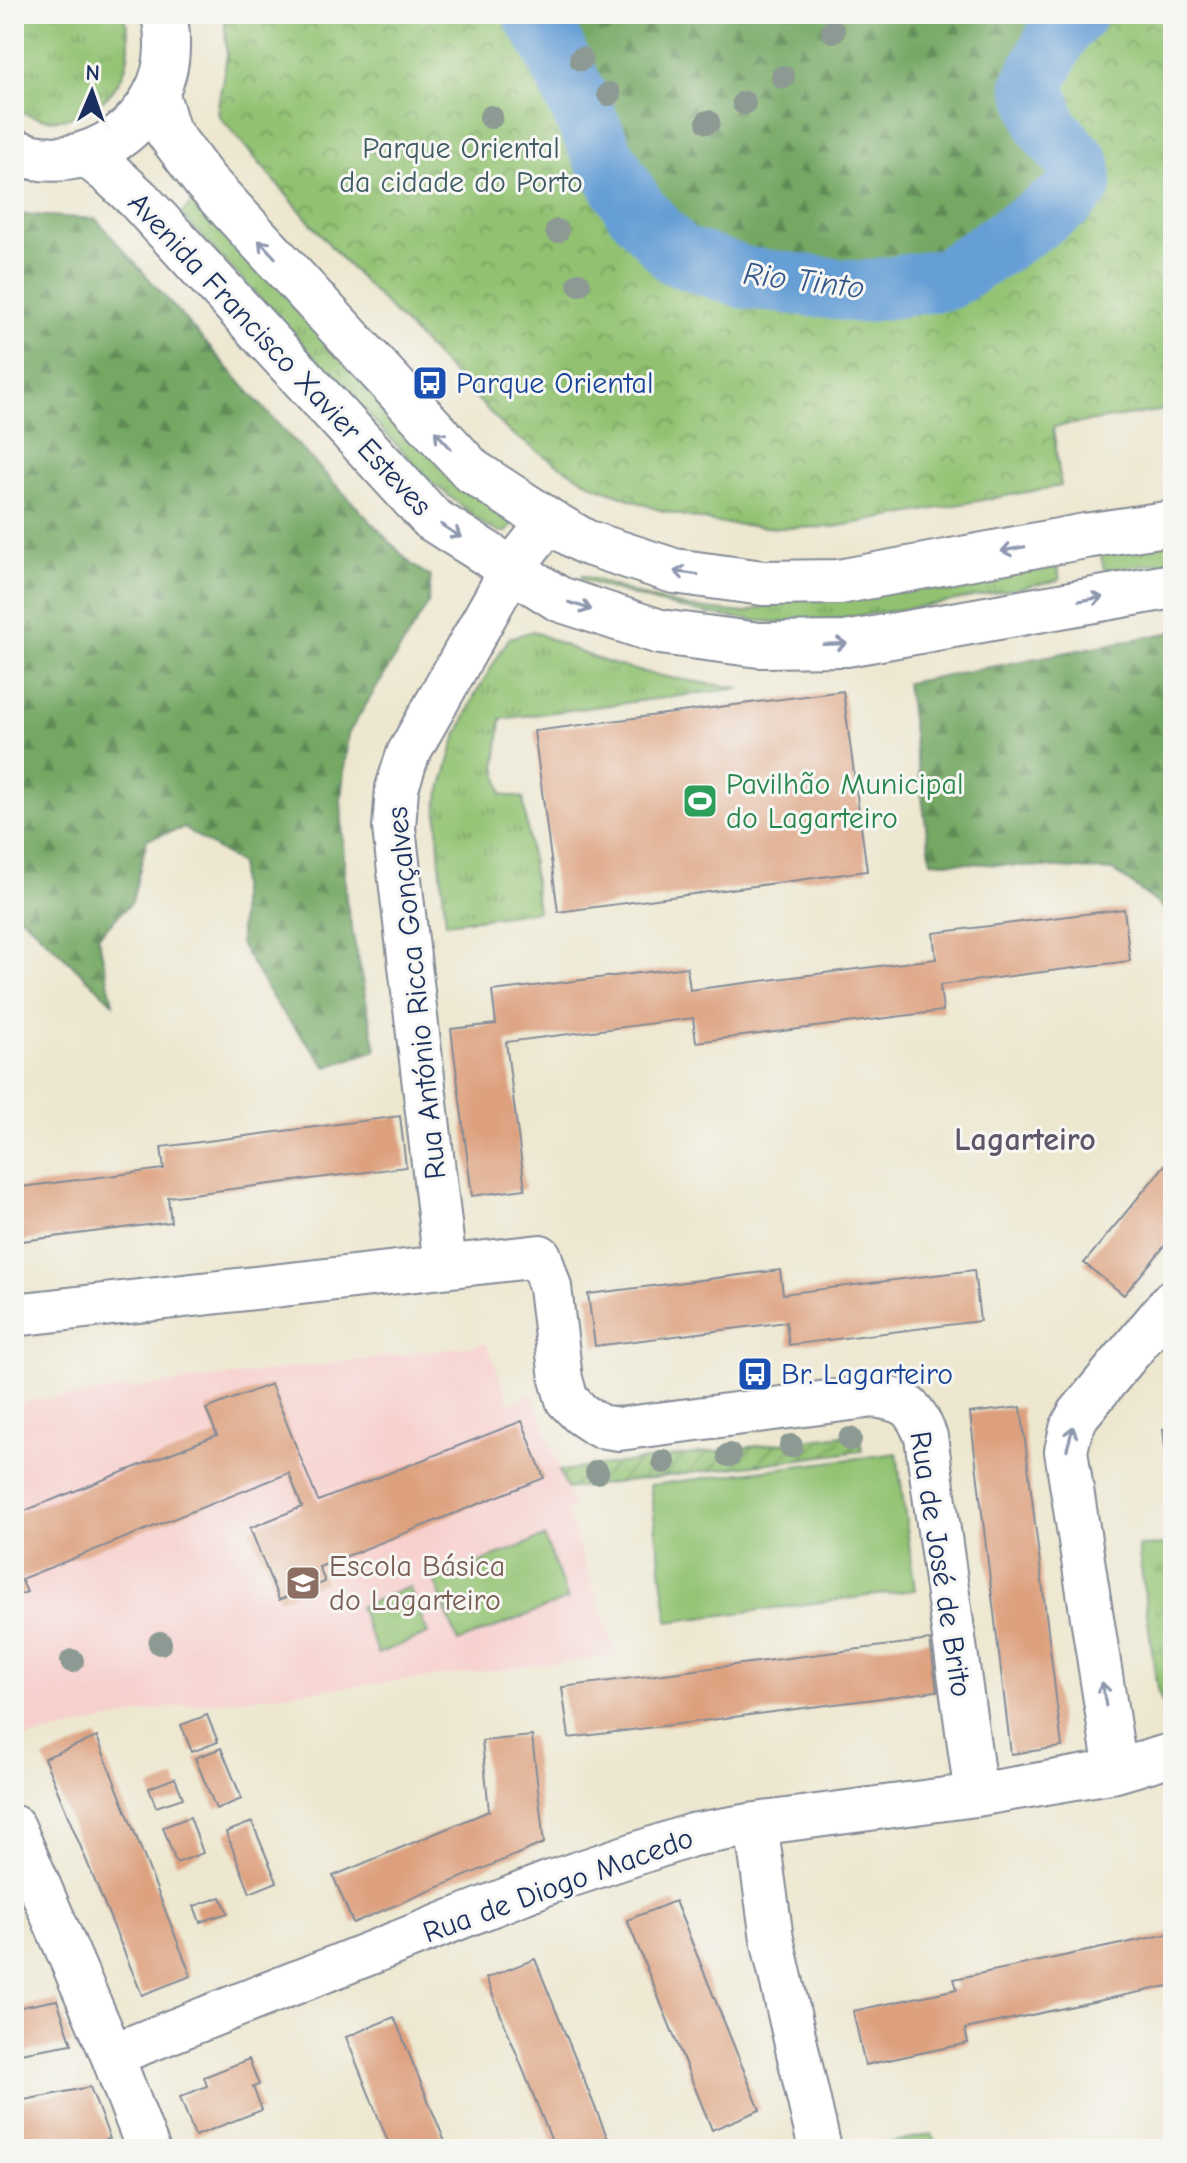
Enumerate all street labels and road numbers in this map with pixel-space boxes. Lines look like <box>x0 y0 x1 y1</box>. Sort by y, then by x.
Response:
street label: Avenida Francisco Xavier Esteves <box>121 186 439 523</box>
street label: Rua António Ricca Gonçalves <box>380 805 453 1181</box>
street label: Rua de José de Brito <box>902 1429 979 1699</box>
street label: Rua de Diogo Macedo <box>418 1820 698 1951</box>

